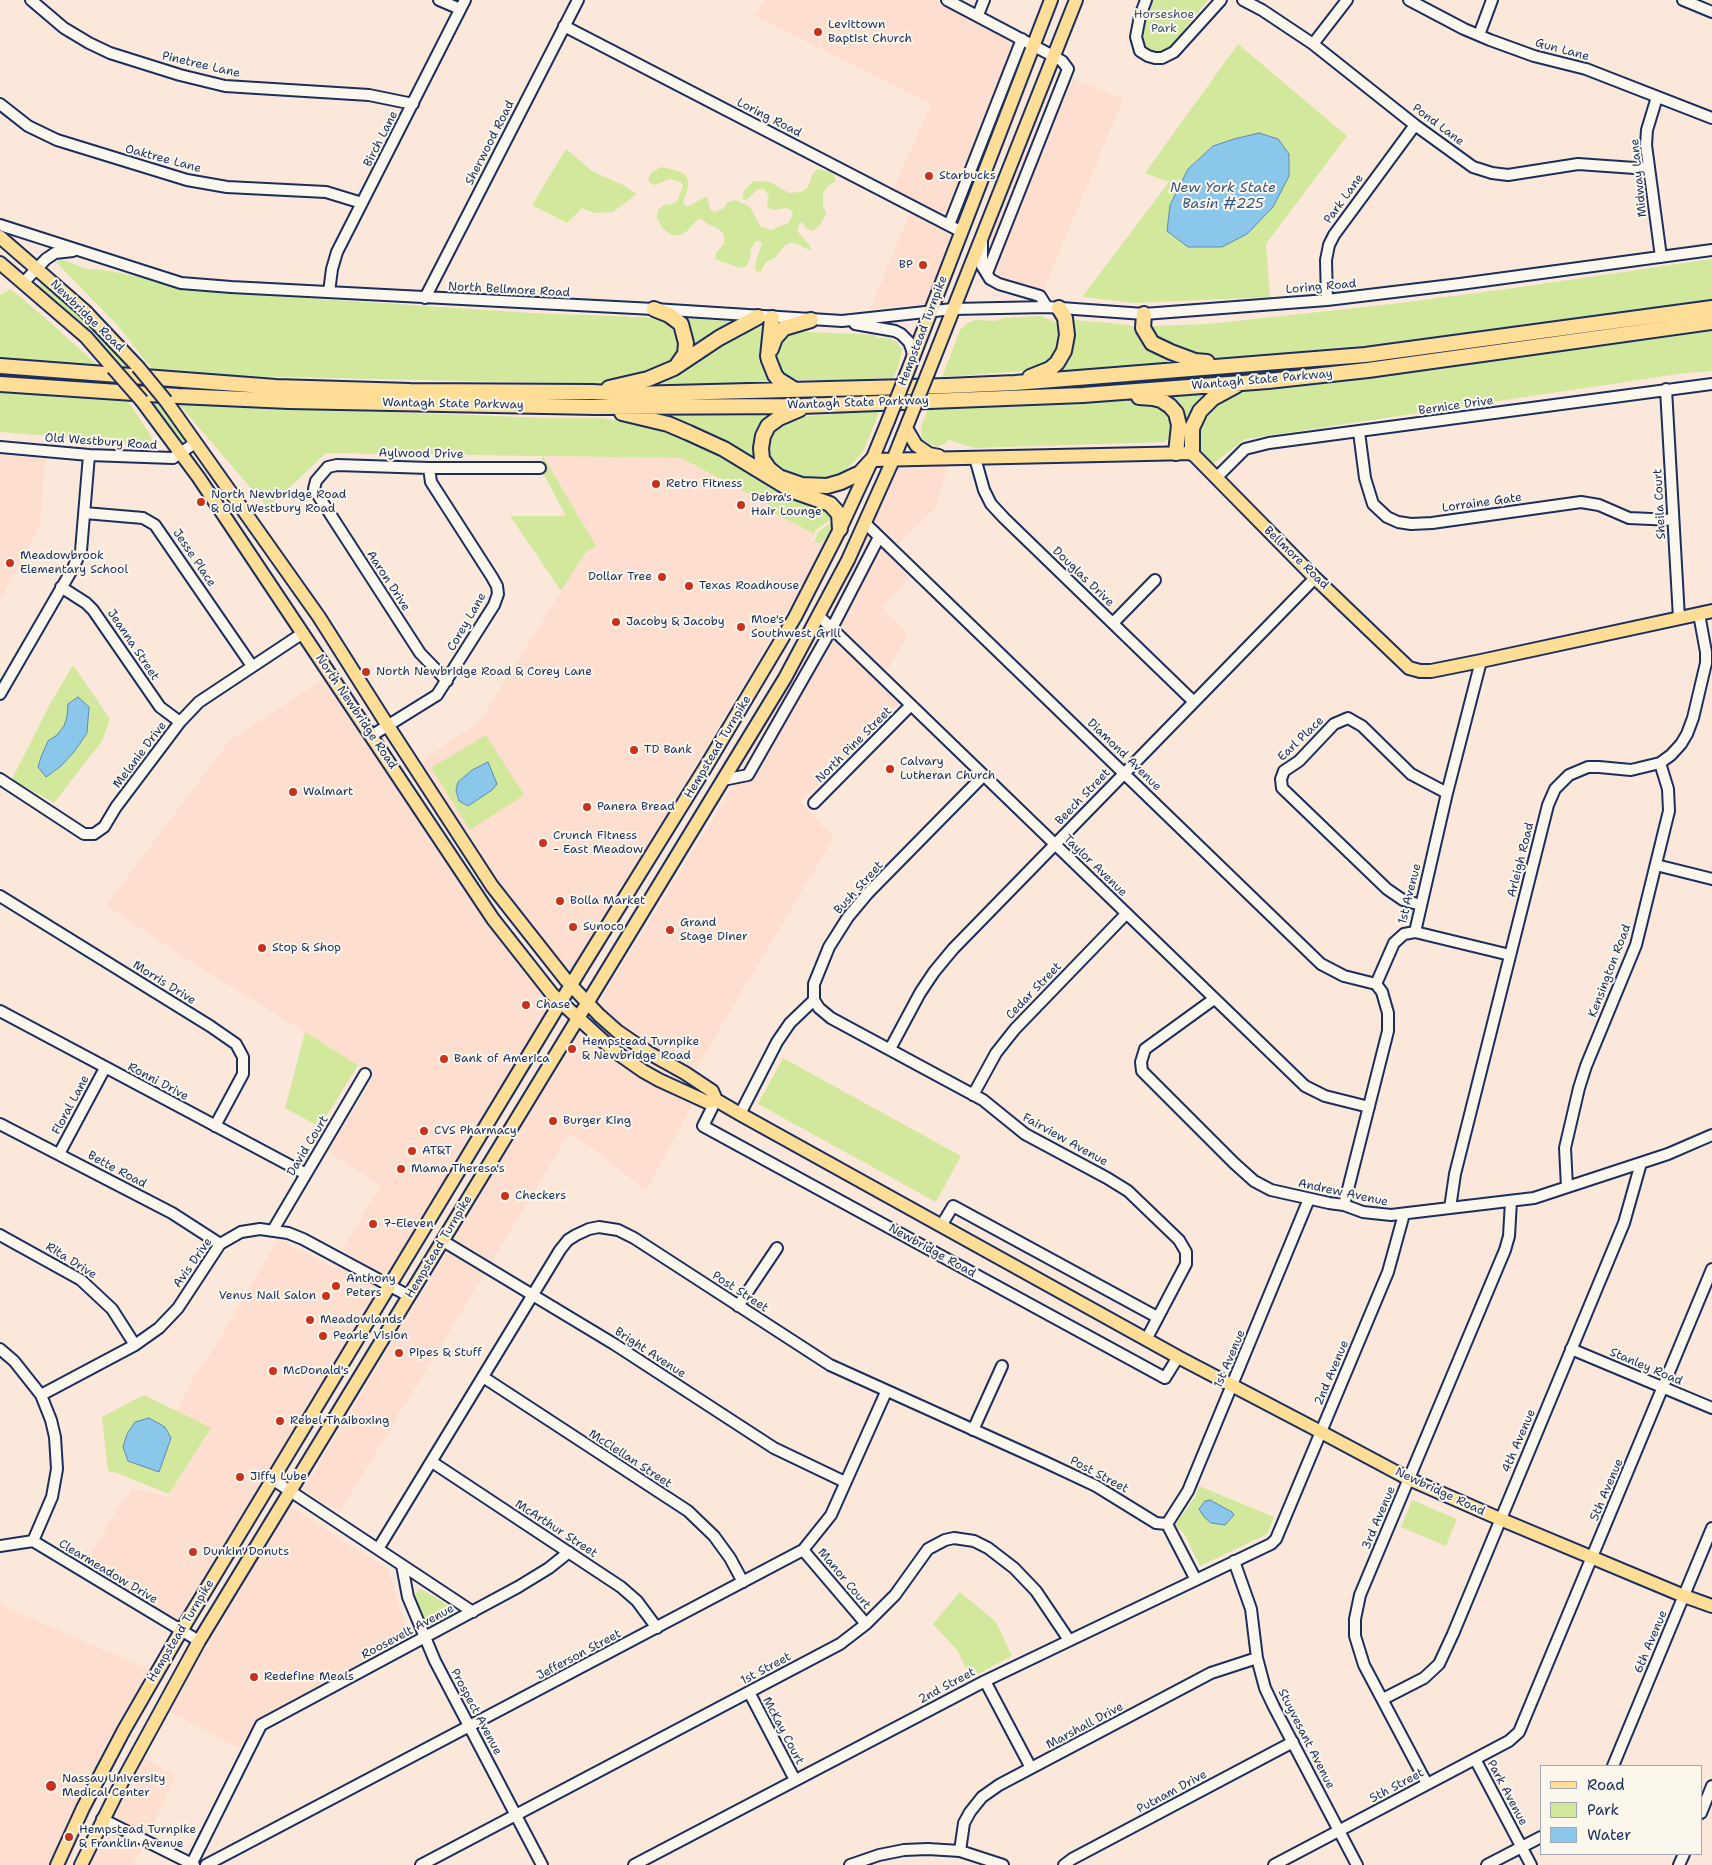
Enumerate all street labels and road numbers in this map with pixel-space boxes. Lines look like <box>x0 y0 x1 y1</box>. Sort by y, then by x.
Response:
street label: Gun Lane <box>1533 36 1591 64</box>
street label: Pinetree Lane <box>161 49 241 81</box>
street label: Loring Road <box>734 96 804 140</box>
street label: Sherwood Road <box>463 98 517 188</box>
street label: Pond Lane <box>1409 101 1467 149</box>
street label: Birch Lane <box>361 109 401 169</box>
street label: Midway Lane <box>1628 138 1650 218</box>
street label: Oaktree Lane <box>123 142 203 176</box>
street label: Park Lane <box>1321 171 1367 227</box>
street label: Hempstead Turnpike <box>895 274 951 388</box>
street label: Newbridge Road <box>47 277 127 355</box>
street label: Loring Road <box>1285 277 1357 297</box>
street label: North Bellmore Road <box>448 280 570 300</box>
street label: Wantagh State Parkway <box>1191 367 1333 393</box>
street label: Wantagh State Parkway <box>787 393 929 413</box>
street label: Bernice Drive <box>1418 394 1494 418</box>
street label: Wantagh State Parkway <box>382 396 524 412</box>
street label: Old Westbury Road <box>44 431 158 453</box>
street label: Aylwood Drive <box>378 446 464 462</box>
street label: Sheila Court <box>1651 468 1669 540</box>
street label: Lorraine Gate <box>1441 490 1523 516</box>
street label: Bellmore Road <box>1261 524 1331 592</box>
street label: Jesse Place <box>169 526 219 590</box>
street label: Douglas Drive <box>1049 544 1117 610</box>
street label: Aaron Drive <box>363 548 413 614</box>
street label: Corey Lane <box>445 590 489 654</box>
street label: Jeanna Street <box>104 607 162 683</box>
street label: North Newbridge Road <box>312 652 400 772</box>
street label: Hempstead Turnpike <box>682 693 754 801</box>
street label: North Pine Street <box>813 704 895 786</box>
street label: Earl Place <box>1275 714 1327 764</box>
street label: Diamond Avenue <box>1084 716 1164 794</box>
street label: Melanie Drive <box>110 719 170 791</box>
street label: Beech Street <box>1052 766 1114 828</box>
street label: Arleigh Road <box>1505 821 1537 899</box>
street label: Taylor Avenue <box>1060 832 1130 900</box>
street label: Bush Street <box>831 858 887 918</box>
street label: 1st Avenue <box>1396 862 1424 926</box>
street label: Kensington Road <box>1586 923 1634 1019</box>
street label: Morris Drive <box>130 958 198 1008</box>
street label: Cedar Street <box>1003 959 1065 1023</box>
street label: Ronni Drive <box>125 1060 191 1104</box>
street label: Floral Lane <box>49 1073 93 1137</box>
street label: Fairview Avenue <box>1020 1111 1110 1169</box>
street label: David Court <box>284 1113 332 1179</box>
street label: Bette Road <box>85 1148 149 1192</box>
street label: Andrew Avenue <box>1297 1176 1389 1210</box>
street label: Hempstead Turnpike <box>403 1193 475 1301</box>
street label: Newbridge Road <box>886 1221 978 1281</box>
street label: Avis Drive <box>171 1235 215 1291</box>
street label: Rita Drive <box>43 1240 99 1282</box>
street label: Post Street <box>709 1269 771 1315</box>
street label: Bright Avenue <box>612 1325 688 1381</box>
street label: 1st Avenue <box>1211 1328 1249 1390</box>
street label: 2nd Avenue <box>1312 1338 1352 1408</box>
street label: Stanley Road <box>1607 1345 1685 1389</box>
street label: 4th Avenue <box>1499 1407 1539 1475</box>
street label: McClellan Street <box>586 1427 674 1491</box>
street label: Post Street <box>1067 1454 1131 1496</box>
street label: 5th Avenue <box>1587 1457 1627 1523</box>
street label: Newbridge Road <box>1393 1465 1487 1519</box>
street label: 3rd Avenue <box>1359 1484 1399 1552</box>
street label: McArthur Street <box>512 1497 600 1561</box>
street label: Clearmeadow Drive <box>56 1537 160 1607</box>
street label: Manor Court <box>814 1546 874 1612</box>
street label: Hempstead Turnpike <box>145 1577 217 1685</box>
street label: Roosevelt Avenue <box>359 1602 457 1662</box>
street label: 6th Avenue <box>1631 1608 1671 1676</box>
street label: Jefferson Street <box>534 1627 624 1683</box>
street label: 1st Street <box>738 1650 794 1688</box>
street label: 2nd Street <box>916 1665 978 1707</box>
street label: Prospect Avenue <box>447 1666 505 1758</box>
street label: Stuyvesant Avenue <box>1275 1687 1337 1791</box>
street label: McKay Court <box>759 1695 807 1767</box>
street label: Marshall Drive <box>1044 1700 1126 1752</box>
street label: Park Avenue <box>1484 1758 1530 1828</box>
street label: 5th Street <box>1367 1766 1427 1806</box>
street label: Putnam Drive <box>1134 1767 1210 1817</box>

